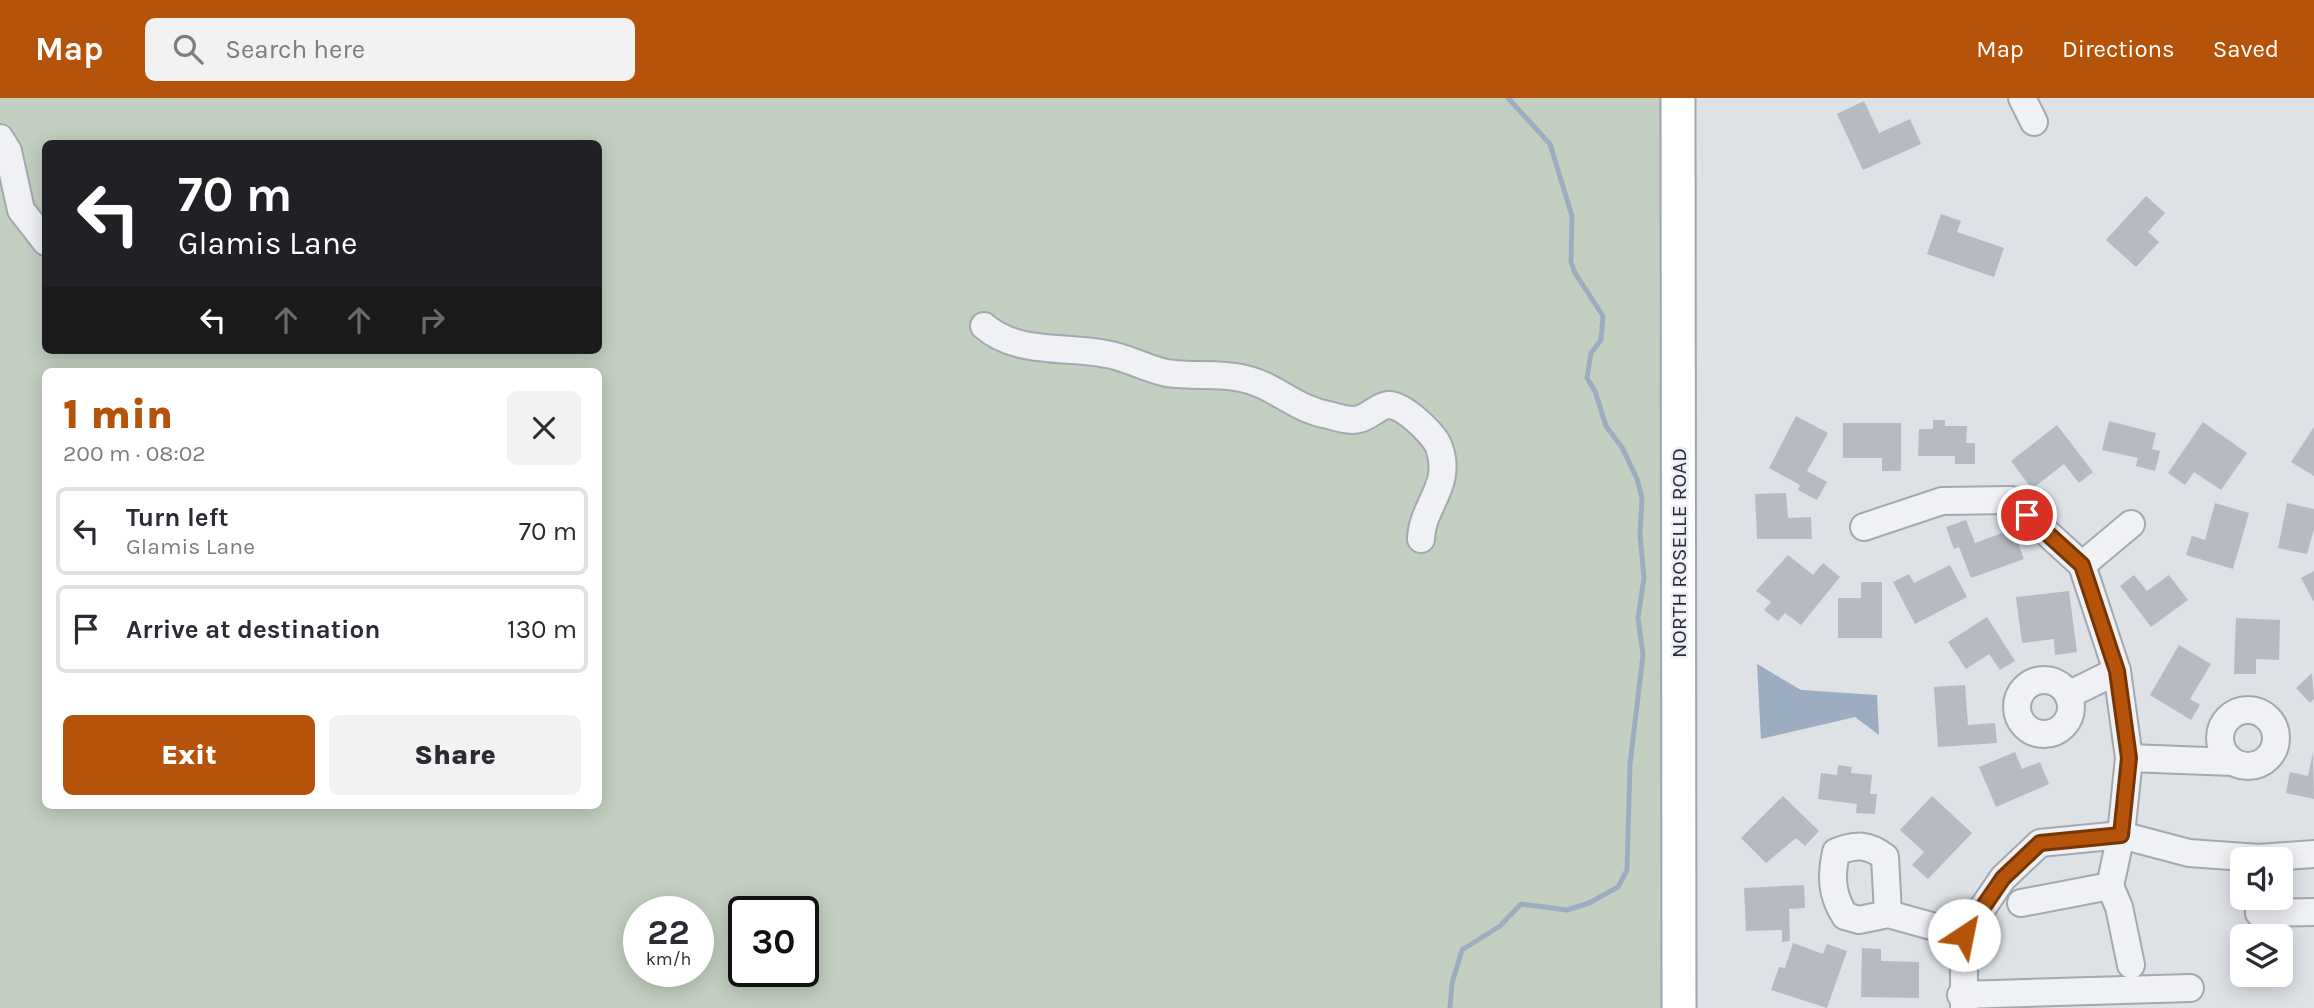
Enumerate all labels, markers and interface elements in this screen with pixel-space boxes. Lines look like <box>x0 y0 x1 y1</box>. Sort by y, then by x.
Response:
search box <box>145 18 635 81</box>
text: Map <box>35 30 103 68</box>
icon: search <box>169 30 207 68</box>
text: Search here <box>225 34 365 65</box>
text: Map <box>1976 35 2024 63</box>
text: Directions <box>2062 35 2175 63</box>
text: Saved <box>2213 35 2279 63</box>
text: 70 m <box>178 166 292 223</box>
icon: left <box>63 168 154 259</box>
text: Glamis Lane <box>178 225 357 262</box>
icon: left <box>194 301 232 339</box>
icon: ahead <box>267 301 305 339</box>
icon: ahead <box>340 301 378 339</box>
icon: right <box>413 301 451 339</box>
text: 1 min <box>63 389 173 439</box>
button: close <box>507 391 581 465</box>
text: 200 m · 08:02 <box>63 440 206 467</box>
street label: NORTH ROSELLE ROAD <box>1667 448 1691 658</box>
pin <box>1997 485 2057 545</box>
icon: arrive <box>2008 496 2046 534</box>
text: Turn left <box>126 502 228 533</box>
icon: left <box>67 512 105 550</box>
text: 70 m <box>519 516 577 547</box>
text: Glamis Lane <box>126 533 255 560</box>
icon: arrive <box>67 610 105 648</box>
text: Arrive at destination <box>126 614 380 645</box>
text: 130 m <box>507 614 577 645</box>
button: Exit <box>63 715 315 795</box>
button: Share <box>329 715 581 795</box>
map controls <box>2230 847 2293 987</box>
button: sound <box>2230 847 2293 910</box>
speed limit sign: 30 <box>728 896 819 987</box>
position arrow <box>1927 898 2001 972</box>
text: 22 <box>647 912 690 953</box>
button: layers <box>2230 924 2293 987</box>
text: km/h <box>646 948 691 970</box>

